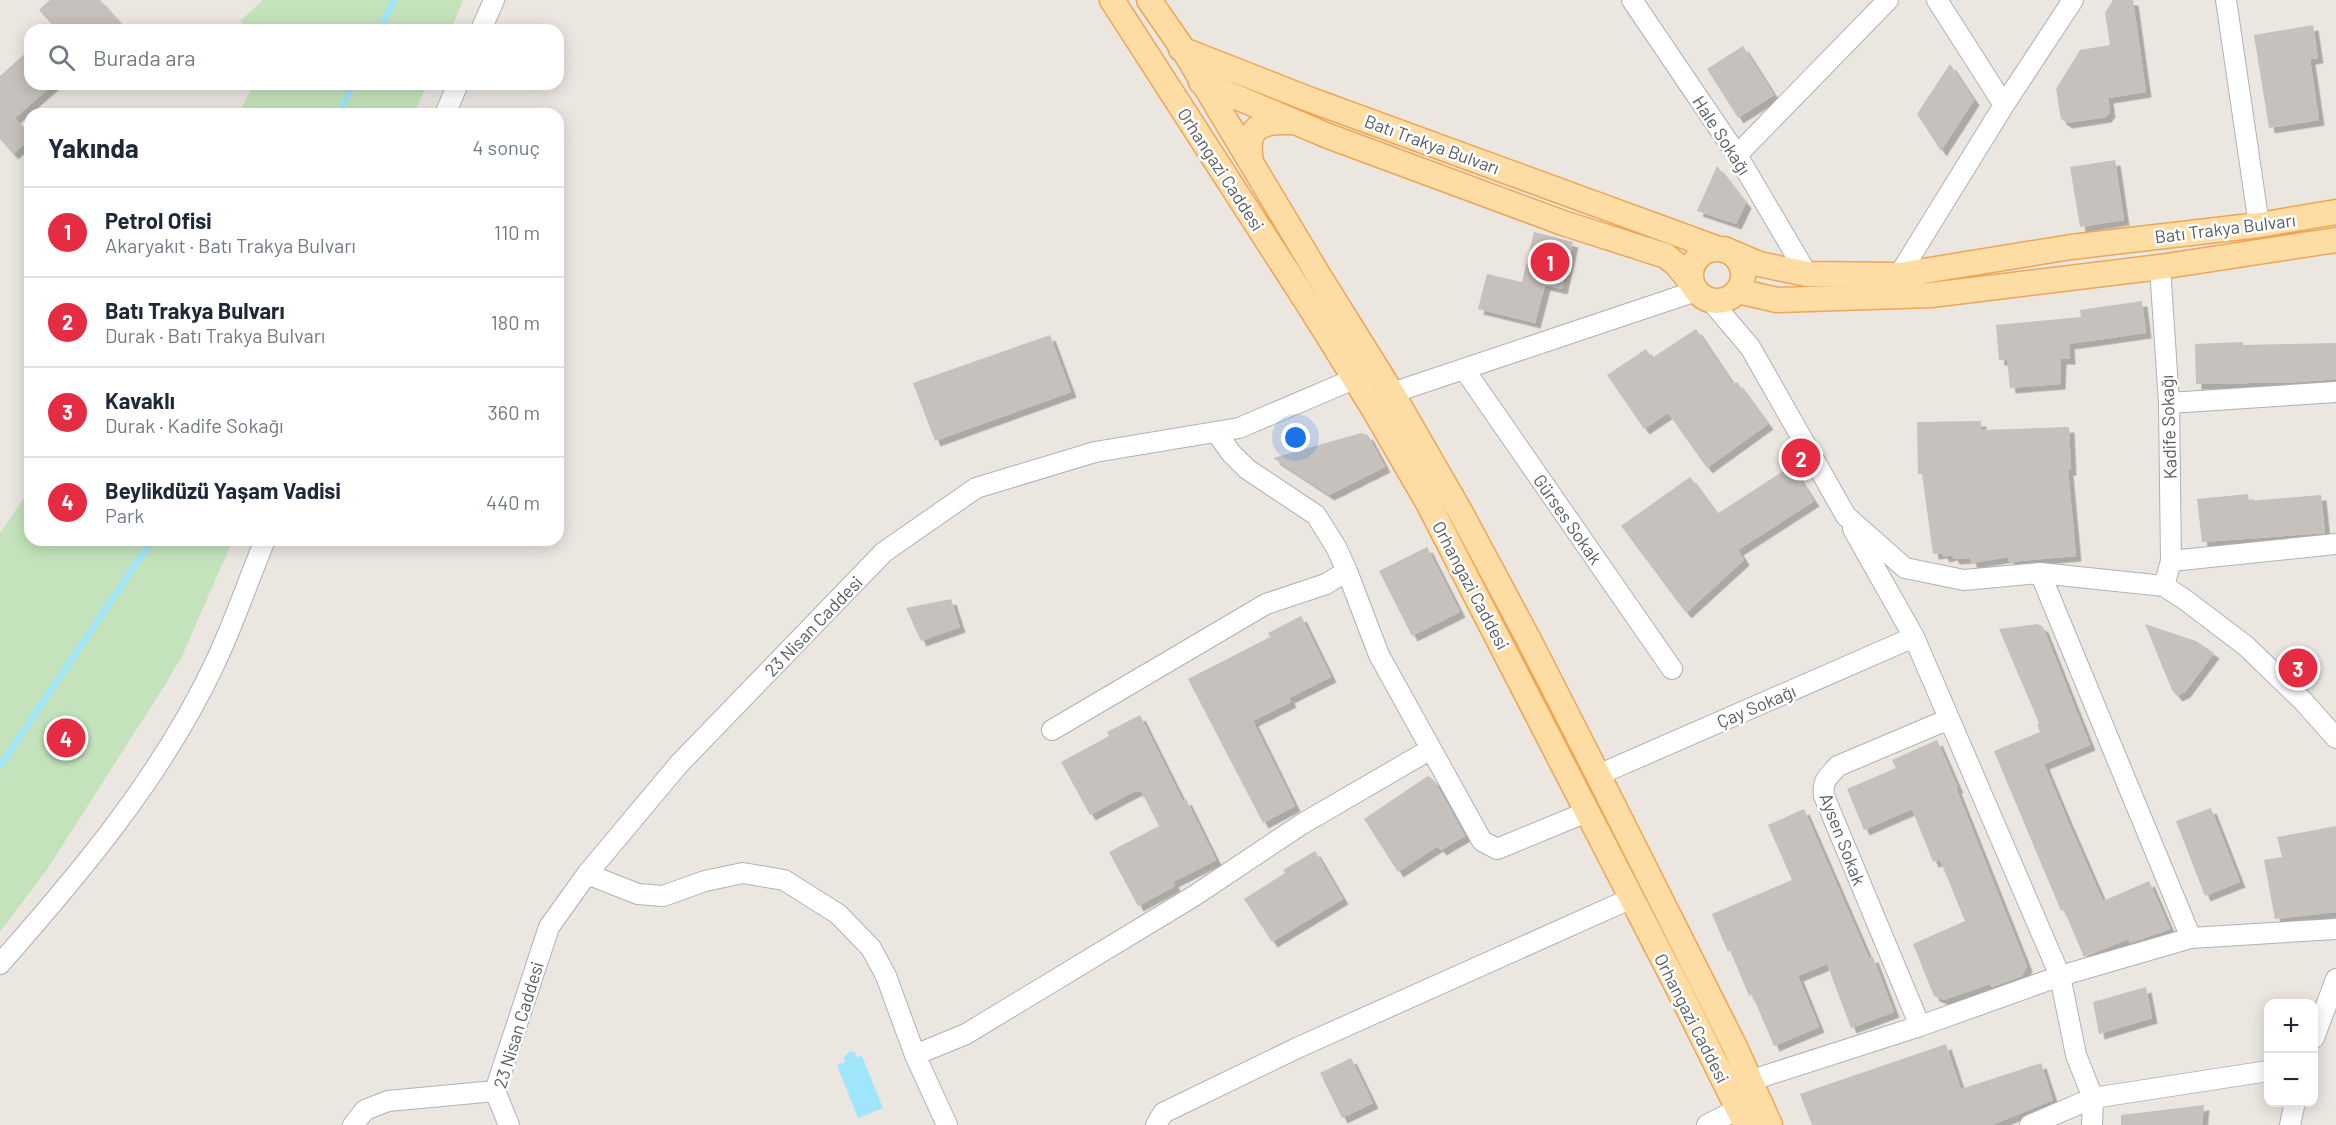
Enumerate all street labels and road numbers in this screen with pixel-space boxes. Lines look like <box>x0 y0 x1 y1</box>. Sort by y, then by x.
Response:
street label: Hale Sokağı <box>1688 91 1756 179</box>
street label: Orhangazi Caddesi <box>1173 103 1269 235</box>
street label: Batı Trakya Bulvarı <box>1362 109 1502 179</box>
street label: Batı Trakya Bulvarı <box>2153 208 2297 248</box>
street label: Kadife Sokağı <box>2155 374 2181 480</box>
street label: Gürses Sokak <box>1529 470 1607 568</box>
street label: Orhangazi Caddesi <box>1428 517 1514 653</box>
street label: 23 Nisan Caddesi <box>760 571 866 681</box>
street label: Çay Sokağı <box>1713 680 1799 732</box>
street label: Aysen Sokak <box>1815 790 1871 888</box>
street label: Orhangazi Caddesi <box>1650 950 1734 1086</box>
street label: 23 Nisan Caddesi <box>488 959 548 1091</box>

